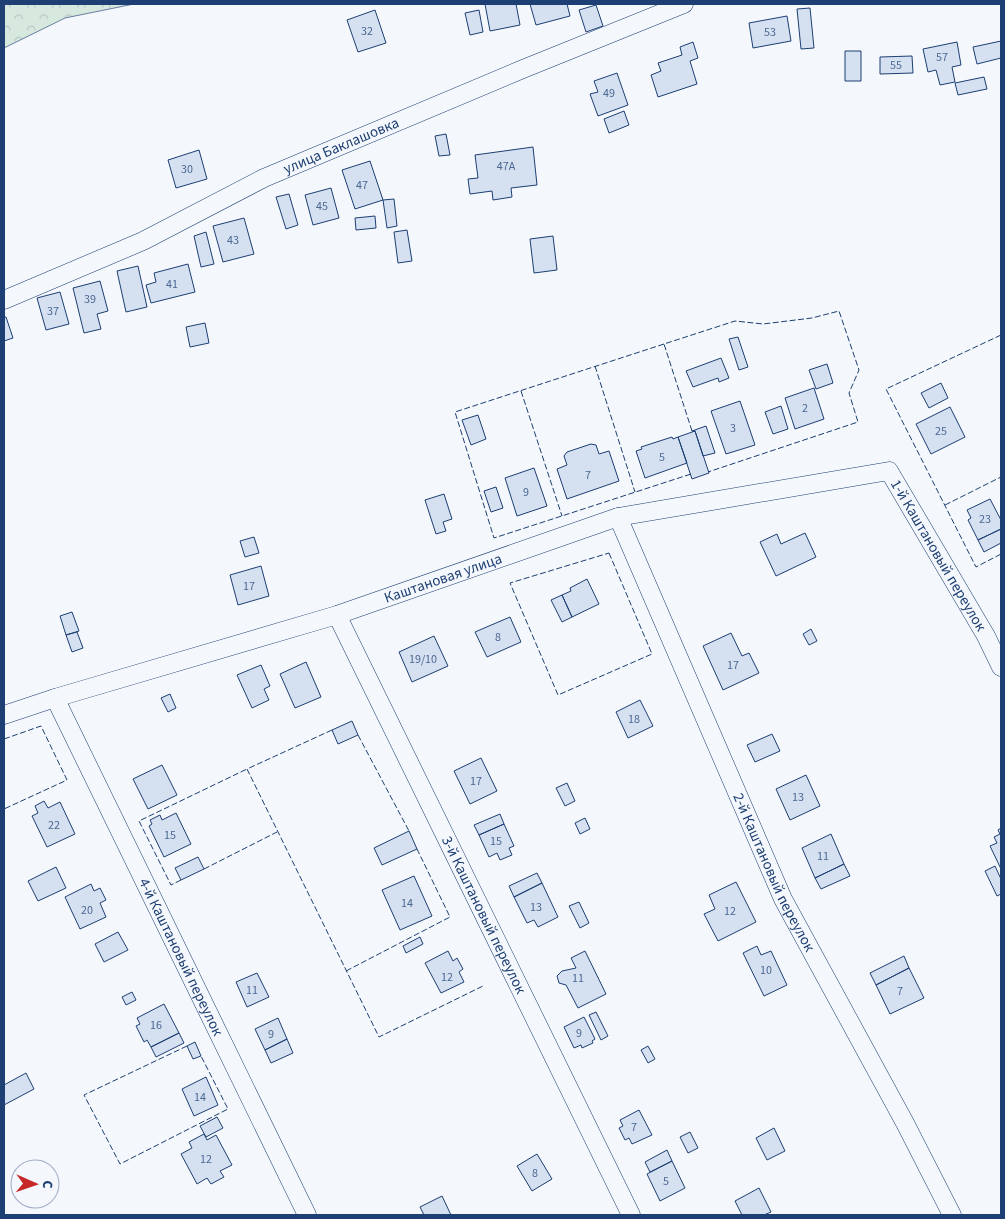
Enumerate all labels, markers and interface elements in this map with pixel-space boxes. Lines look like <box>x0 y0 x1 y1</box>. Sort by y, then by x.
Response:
house number: 32 <box>361 23 373 40</box>
house number: 53 <box>764 24 776 41</box>
house number: 57 <box>936 49 948 66</box>
house number: 55 <box>890 57 902 74</box>
house number: 49 <box>603 85 615 102</box>
street label: улица Баклашовка <box>280 112 402 180</box>
house number: 47А <box>497 158 516 175</box>
house number: 30 <box>181 161 193 178</box>
house number: 47 <box>356 177 368 194</box>
house number: 45 <box>316 198 328 215</box>
house number: 43 <box>227 232 239 249</box>
house number: 41 <box>166 276 178 293</box>
house number: 39 <box>84 291 96 308</box>
house number: 37 <box>47 303 59 320</box>
house number: 2 <box>802 400 808 417</box>
house number: 3 <box>730 420 736 437</box>
house number: 25 <box>935 423 947 440</box>
house number: 5 <box>659 449 665 466</box>
house number: 7 <box>585 467 591 484</box>
street label: 1-й Каштановый переулок <box>885 476 991 636</box>
house number: 9 <box>523 484 529 501</box>
house number: 23 <box>979 511 991 528</box>
street label: Каштановая улица <box>381 548 505 609</box>
house number: 17 <box>243 578 255 595</box>
house number: 8 <box>495 629 501 646</box>
house number: 19/10 <box>409 651 437 668</box>
house number: 17 <box>727 657 739 674</box>
house number: 18 <box>628 711 640 728</box>
house number: 17 <box>470 773 482 790</box>
house number: 13 <box>792 789 804 806</box>
street label: 2-й Каштановый переулок <box>727 790 820 956</box>
house number: 22 <box>48 817 60 834</box>
house number: 15 <box>164 827 176 844</box>
street label: 3-й Каштановый переулок <box>436 833 531 998</box>
house number: 15 <box>490 833 502 850</box>
house number: 11 <box>817 848 829 865</box>
street label: 4-й Каштановый переулок <box>133 875 228 1040</box>
house number: 14 <box>401 895 413 912</box>
house number: 13 <box>530 899 542 916</box>
house number: 20 <box>81 902 93 919</box>
house number: 12 <box>724 903 736 920</box>
house number: 10 <box>760 962 772 979</box>
house number: 12 <box>441 969 453 986</box>
house number: 11 <box>572 970 584 987</box>
house number: 11 <box>246 982 258 999</box>
house number: 7 <box>897 983 903 1000</box>
house number: 16 <box>150 1017 162 1034</box>
house number: 9 <box>576 1025 582 1042</box>
house number: 9 <box>268 1026 274 1043</box>
house number: 14 <box>194 1089 206 1106</box>
house number: 7 <box>631 1119 637 1136</box>
house number: 12 <box>200 1151 212 1168</box>
north arrow <box>10 1159 60 1209</box>
house number: 8 <box>532 1165 538 1182</box>
house number: 5 <box>663 1173 669 1190</box>
text: С <box>37 1180 57 1189</box>

